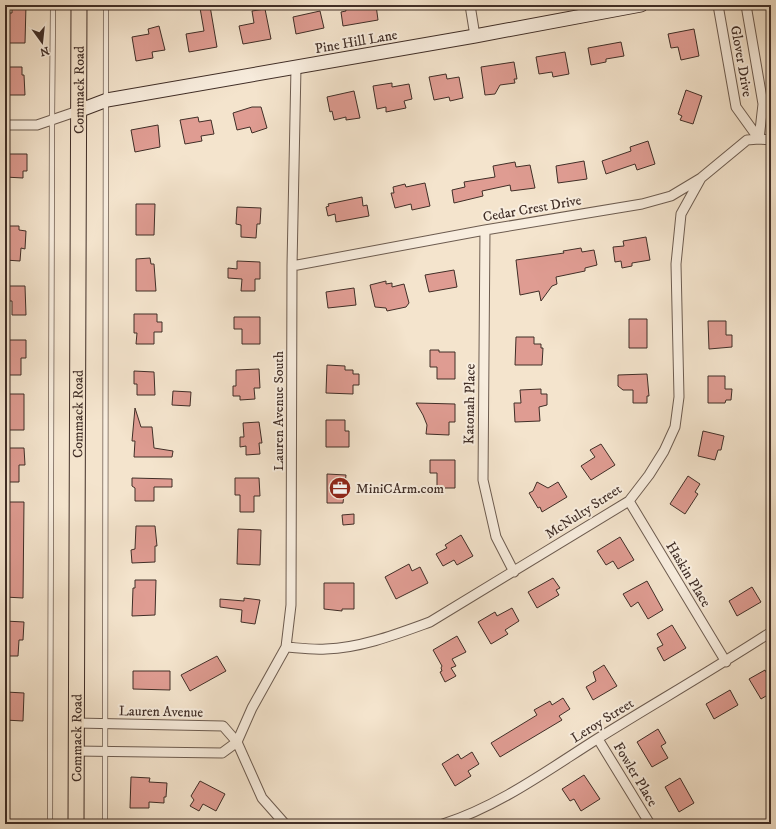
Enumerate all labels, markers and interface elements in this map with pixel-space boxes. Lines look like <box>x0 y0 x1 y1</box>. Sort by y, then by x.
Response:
north arrow <box>22 22 62 62</box>
street label: Glover Drive <box>726 24 756 98</box>
street label: Pine Hill Lane <box>313 26 399 58</box>
text: N <box>38 43 51 59</box>
street label: Commack Road <box>71 46 89 134</box>
street label: Cedar Crest Drive <box>481 191 583 227</box>
street label: Lauren Avenue South <box>270 350 288 471</box>
street label: Katonah Place <box>460 363 480 445</box>
street label: Commack Road <box>69 370 88 458</box>
office icon: MiniCArm.com <box>327 475 353 501</box>
place label: MiniCArm.com <box>356 480 444 498</box>
street label: McNulty Street <box>542 480 626 543</box>
street label: Haskin Place <box>662 538 715 611</box>
street label: Commack Road <box>68 694 86 782</box>
street label: Leroy Street <box>568 694 638 747</box>
street label: Lauren Avenue <box>119 702 204 722</box>
street label: Fowler Place <box>609 739 661 810</box>

